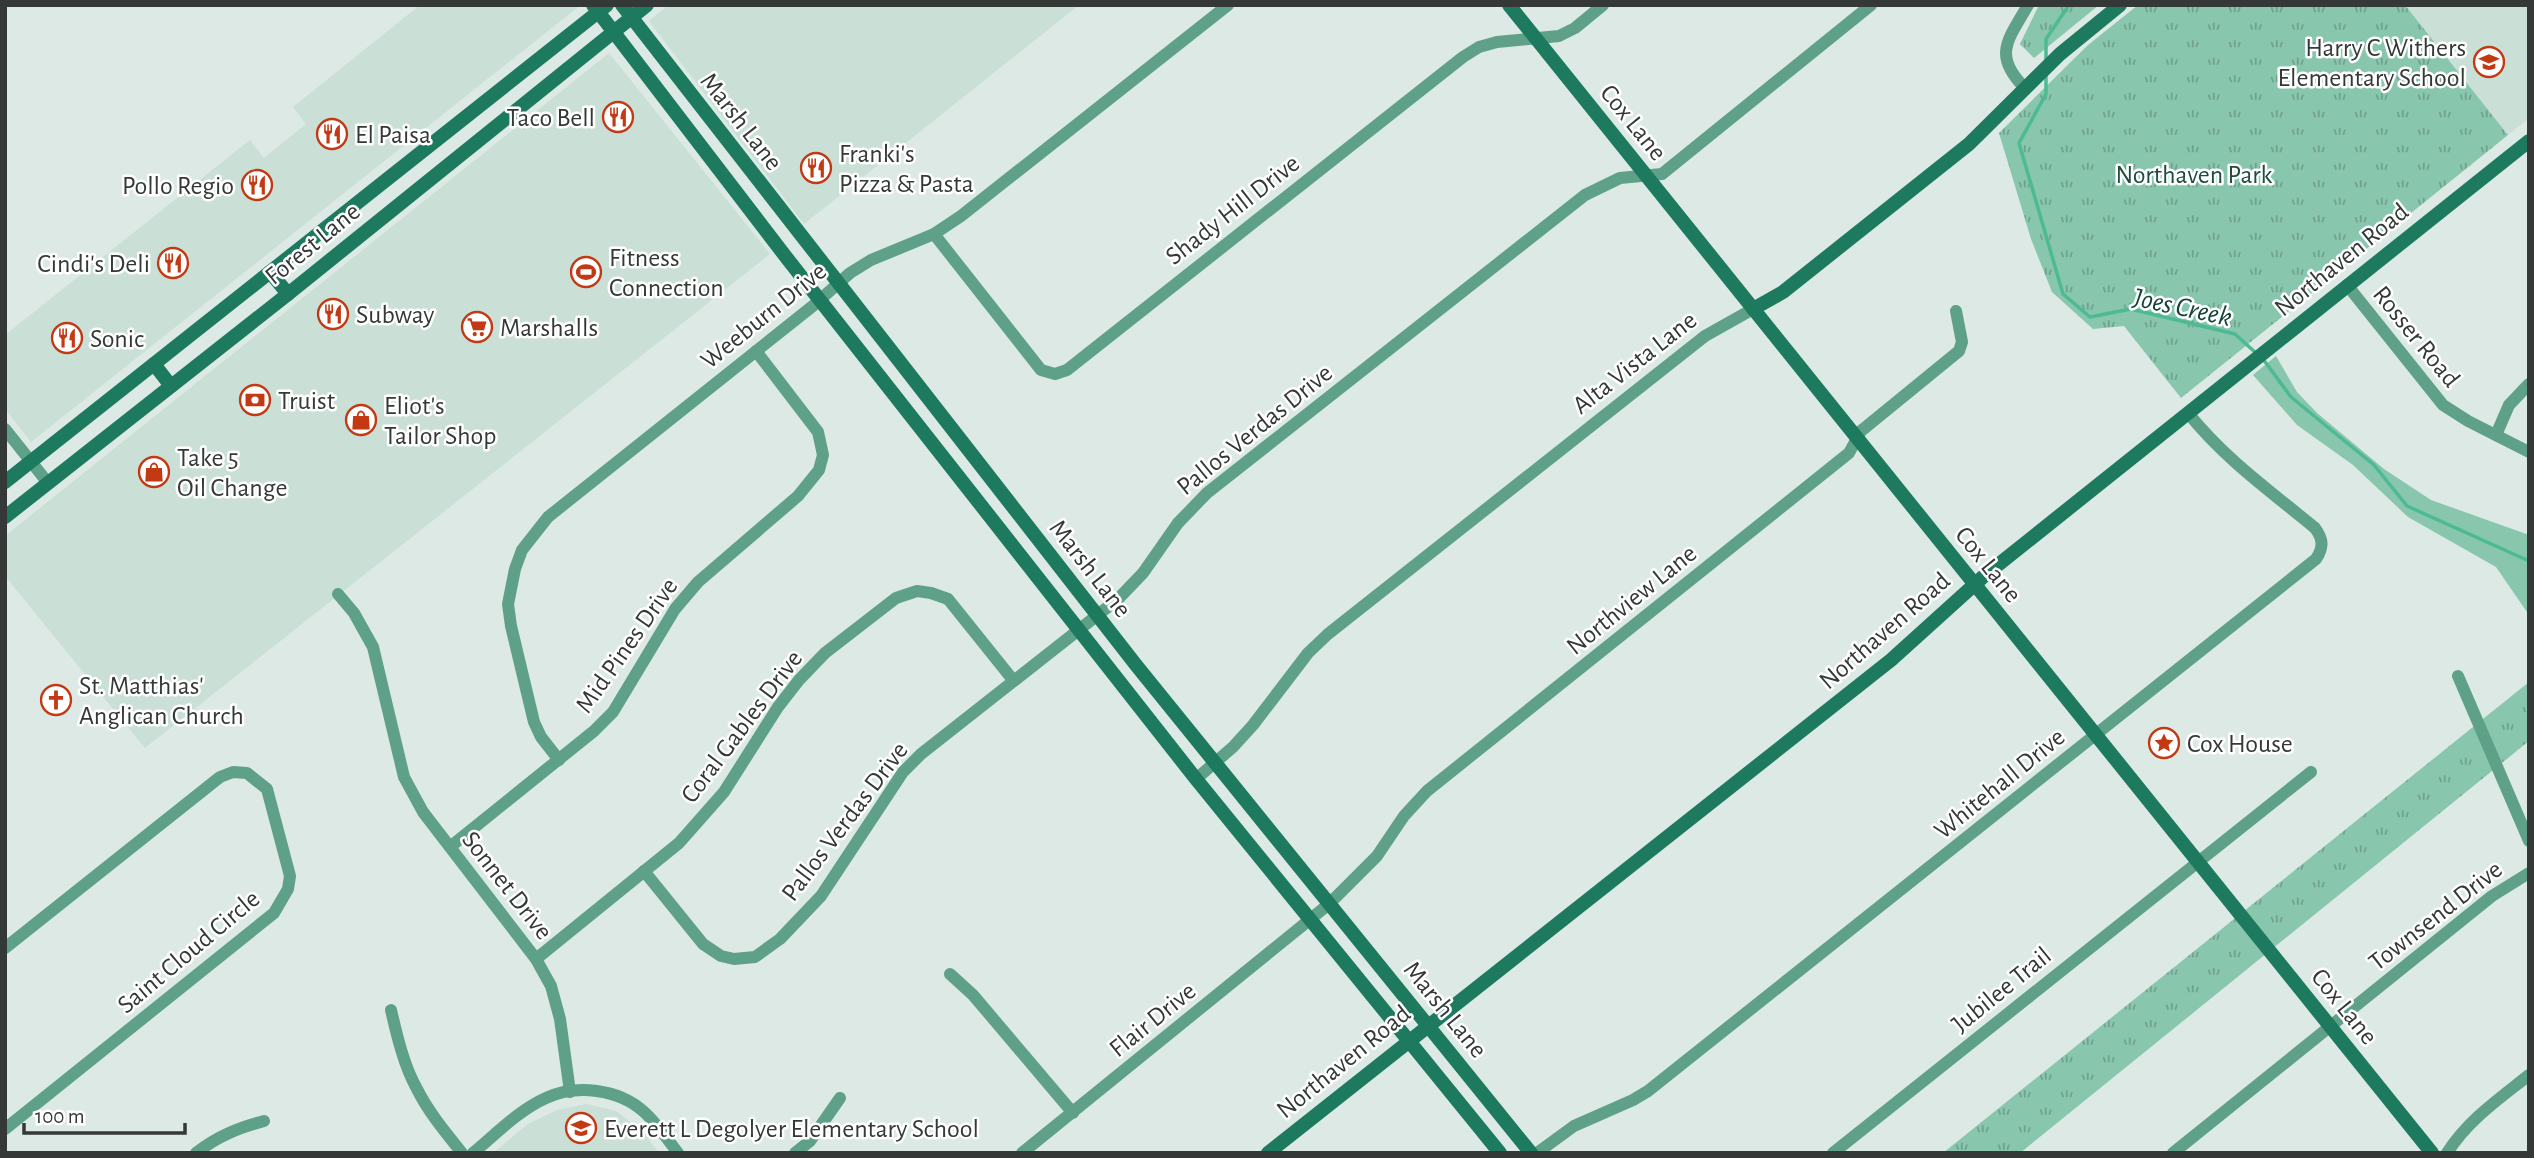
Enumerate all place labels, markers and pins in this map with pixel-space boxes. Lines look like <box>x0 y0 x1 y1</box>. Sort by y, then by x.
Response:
place label: Harry C Withers Elementary School <box>2277 35 2466 91</box>
school or university icon: Harry C Withers Elementary School <box>2472 45 2506 79</box>
restaurant icon: Taco Bell <box>601 100 635 134</box>
place label: Taco Bell <box>506 105 595 131</box>
restaurant icon: El Paisa <box>315 117 349 151</box>
place label: El Paisa <box>355 122 431 148</box>
place label: Franki's Pizza & Pasta <box>839 141 974 197</box>
restaurant icon: Franki's Pizza & Pasta <box>799 151 833 185</box>
restaurant icon: Pollo Regio <box>240 168 274 202</box>
place label: Pollo Regio <box>122 173 234 199</box>
place label: Fitness Connection <box>609 245 724 301</box>
restaurant icon: Cindi's Deli <box>156 246 190 280</box>
place label: Cindi's Deli <box>37 251 150 277</box>
sports icon: Fitness Connection <box>569 255 603 289</box>
restaurant icon: Subway <box>316 297 350 331</box>
place label: Subway <box>356 302 434 328</box>
supermarket icon: Marshalls <box>460 310 494 344</box>
place label: Marshalls <box>500 315 598 341</box>
restaurant icon: Sonic <box>50 321 84 355</box>
place label: Sonic <box>90 326 144 352</box>
bank icon: Truist <box>238 383 272 417</box>
place label: Truist <box>278 388 335 414</box>
place label: Eliot's Tailor Shop <box>384 393 496 449</box>
shop icon: Eliot's Tailor Shop <box>344 403 378 437</box>
place label: Take 5 Oil Change <box>177 445 287 501</box>
shop icon: Take 5 Oil Change <box>137 455 171 489</box>
place label: St. Matthias' Anglican Church <box>79 673 244 729</box>
church icon: St. Matthias' Anglican Church <box>39 683 73 717</box>
place icon: Cox House <box>2147 726 2181 760</box>
place label: Cox House <box>2187 731 2293 757</box>
school or university icon: Everett L Degolyer Elementary School <box>564 1111 598 1145</box>
place label: Everett L Degolyer Elementary School <box>604 1116 979 1142</box>

